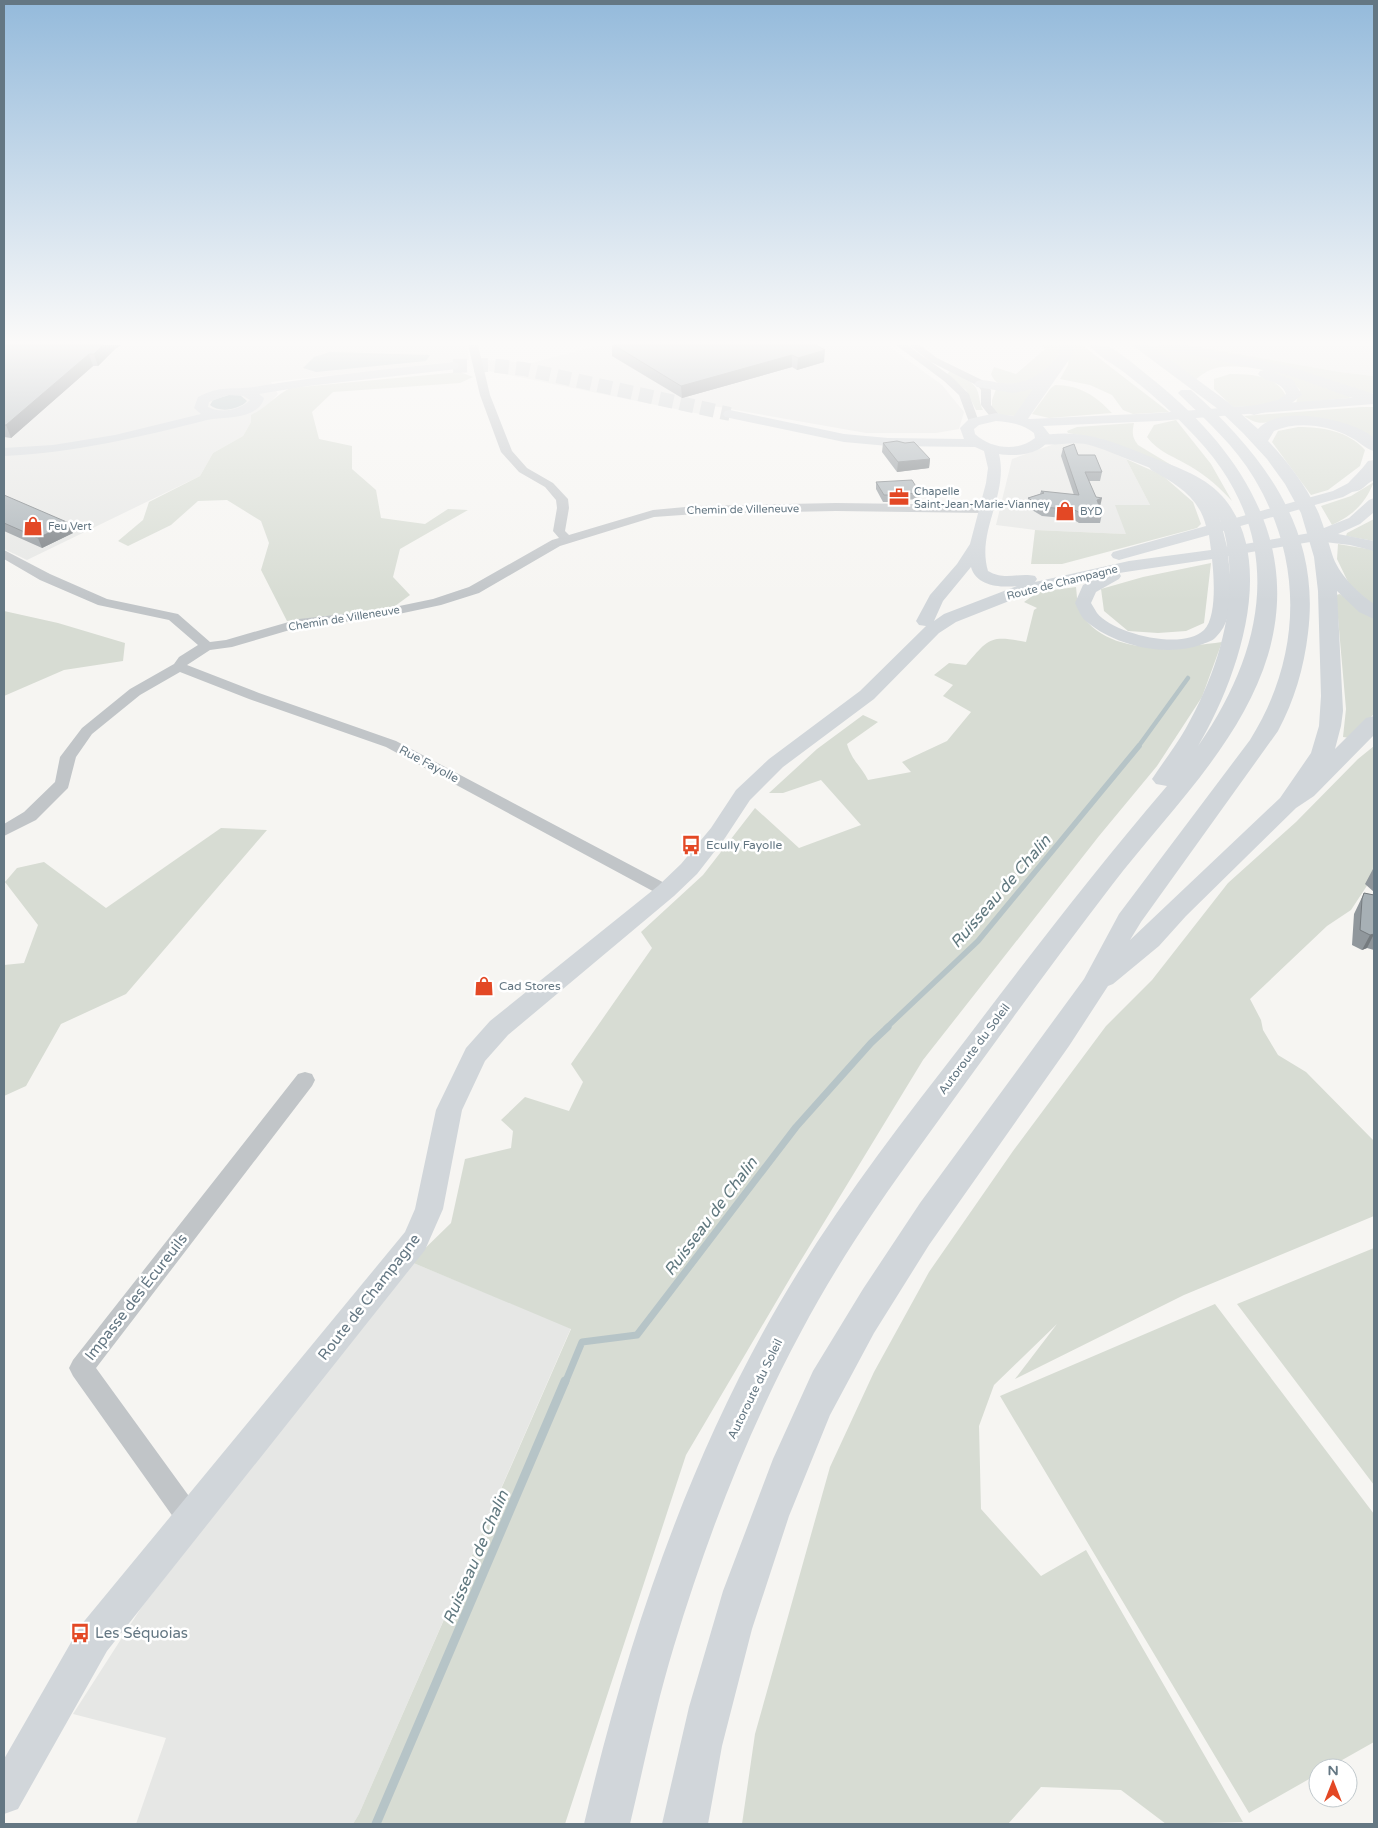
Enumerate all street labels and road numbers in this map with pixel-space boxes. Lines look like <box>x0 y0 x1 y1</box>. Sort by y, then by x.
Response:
street label: Chemin de Villeneuve <box>687 502 799 517</box>
street label: Route de Champagne <box>1005 562 1119 603</box>
street label: Chemin de Villeneuve <box>287 603 401 634</box>
street label: Rue Fayolle <box>397 743 461 786</box>
street label: Autoroute du Soleil <box>935 1001 1013 1097</box>
street label: Impasse des Écureuils <box>81 1230 191 1364</box>
street label: Route de Champagne <box>314 1230 424 1364</box>
street label: Autoroute du Soleil <box>725 1337 785 1441</box>

